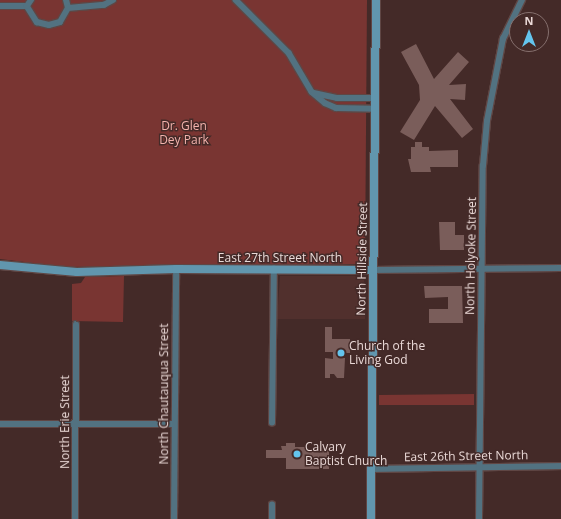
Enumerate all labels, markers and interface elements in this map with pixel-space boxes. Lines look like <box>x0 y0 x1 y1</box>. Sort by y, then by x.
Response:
north arrow <box>509 12 549 52</box>
text: N <box>525 13 533 28</box>
park label: Dr. Glen Dey Park <box>159 119 209 147</box>
street label: North Holyoke Street <box>463 197 479 315</box>
street label: North Hillside Street <box>354 202 370 316</box>
street label: East 27th Street North <box>218 251 342 265</box>
street label: North Chautauqua Street <box>157 323 171 465</box>
place label: Church of the Living God <box>349 339 425 367</box>
marker: Church of the Living God <box>336 348 346 358</box>
street label: North Erie Street <box>58 375 72 469</box>
place label: Calvary Baptist Church <box>305 440 387 468</box>
street label: East 26th Street North <box>404 448 528 464</box>
marker: Calvary Baptist Church <box>292 449 302 459</box>

